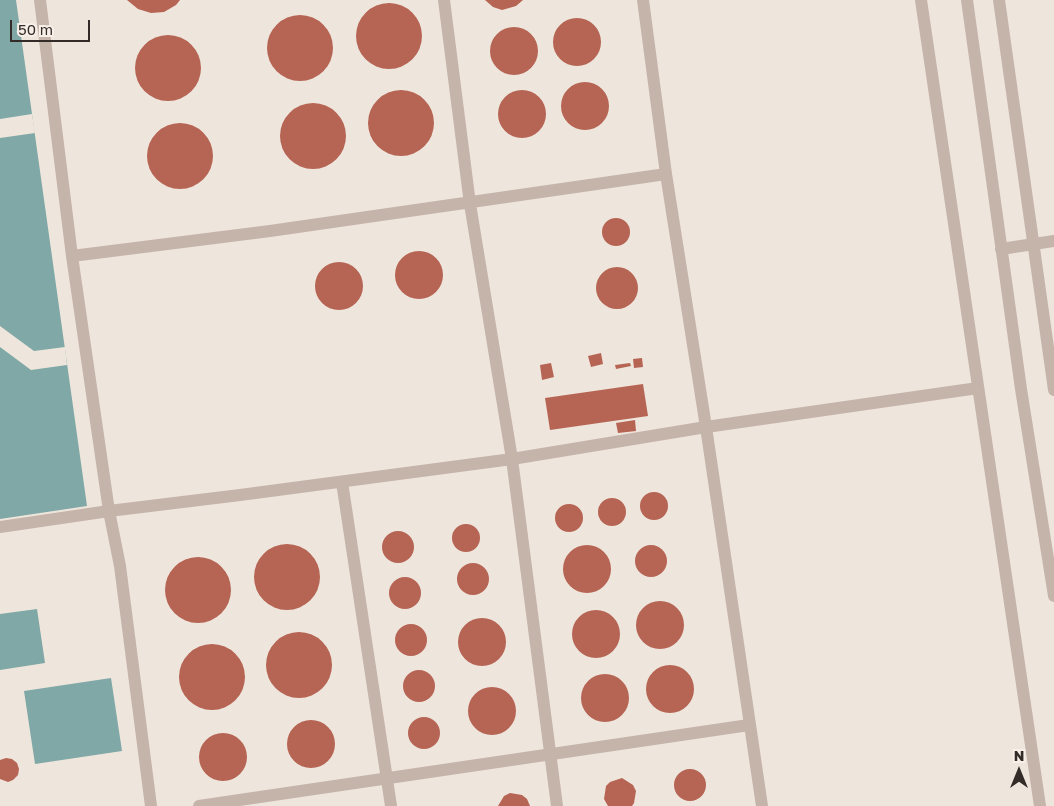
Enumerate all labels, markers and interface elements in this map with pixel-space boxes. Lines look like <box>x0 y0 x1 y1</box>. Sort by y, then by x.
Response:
scale bar <box>12 10 92 42</box>
text: 50 m <box>18 20 53 38</box>
north arrow <box>994 746 1044 796</box>
text: N <box>1014 747 1024 764</box>

